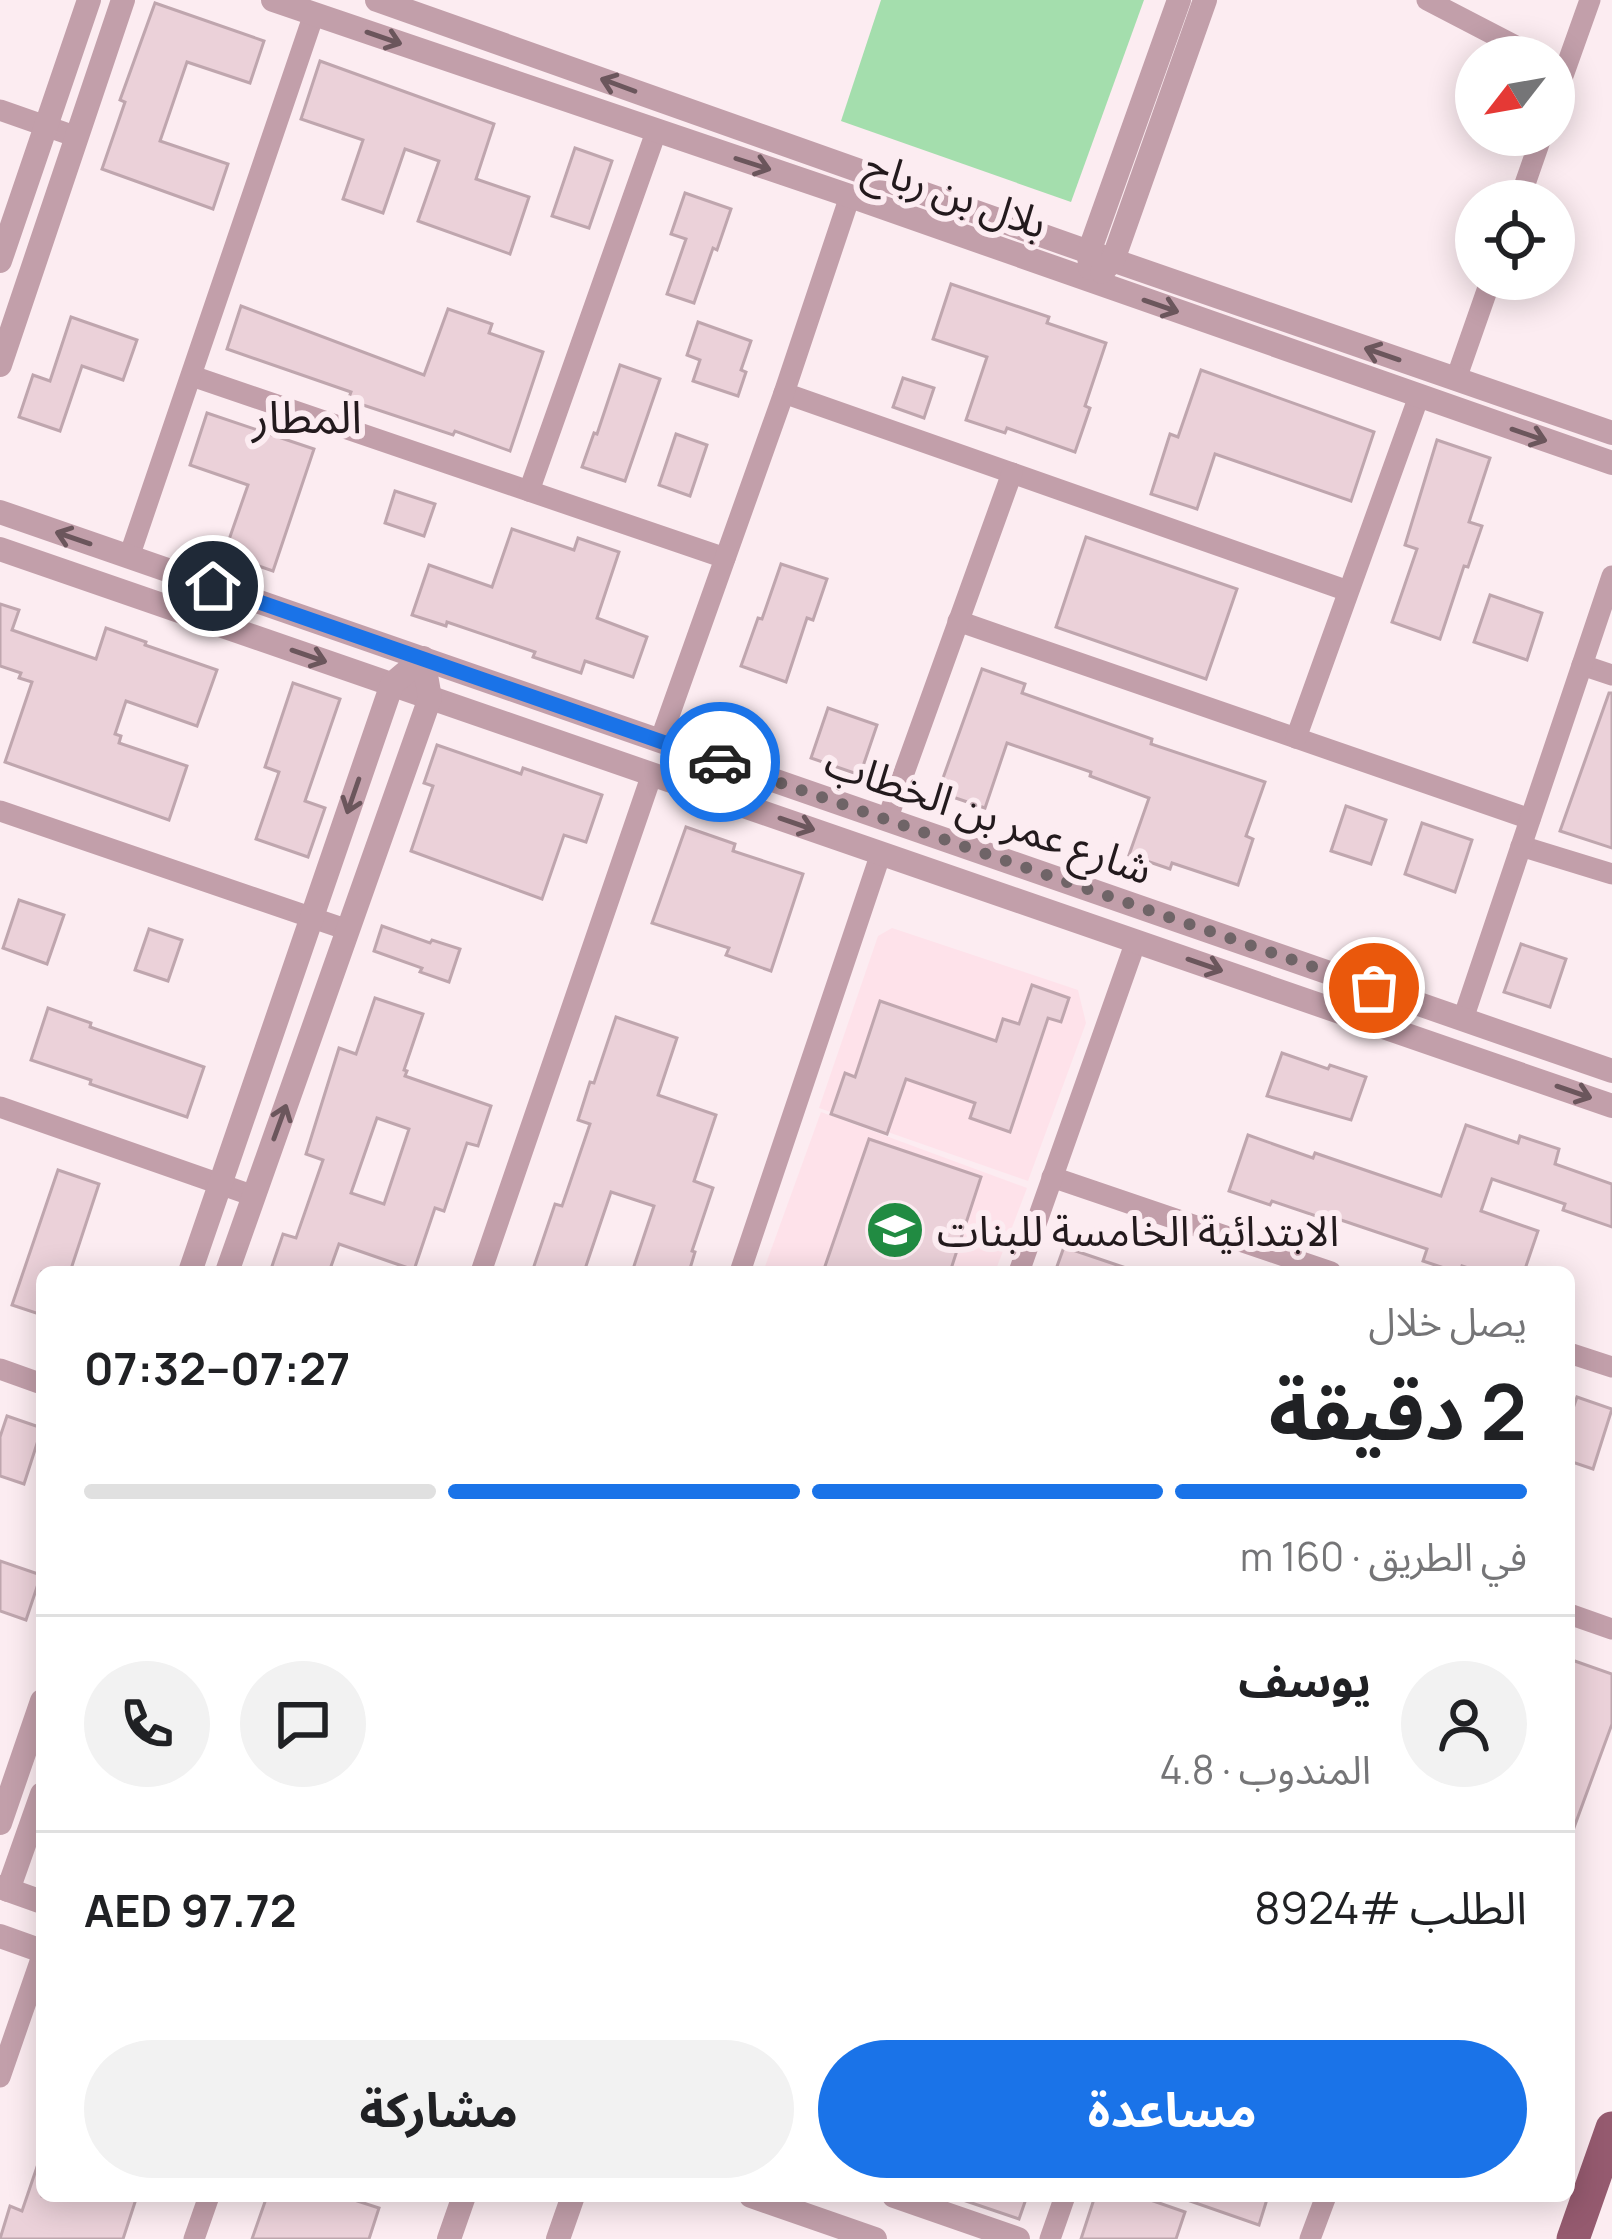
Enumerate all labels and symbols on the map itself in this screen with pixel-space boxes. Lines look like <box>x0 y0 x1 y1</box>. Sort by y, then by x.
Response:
one-way arrow <box>365 29 402 50</box>
north arrow <box>1455 36 1575 156</box>
one-way arrow <box>600 73 637 94</box>
street label: بلال بن رباح <box>856 135 1055 255</box>
one-way arrow <box>733 154 771 176</box>
one-way arrow <box>1142 297 1179 318</box>
one-way arrow <box>1365 342 1402 363</box>
district label: المطار <box>250 385 362 447</box>
one-way arrow <box>1510 426 1547 447</box>
one-way arrow <box>55 525 93 547</box>
pin <box>162 535 264 637</box>
one-way arrow <box>290 647 327 668</box>
courier <box>660 702 780 822</box>
street label: شارع عمر بن الخطاب <box>816 731 1160 901</box>
one-way arrow <box>341 777 362 814</box>
one-way arrow <box>778 815 815 836</box>
pin <box>1323 937 1425 1039</box>
one-way arrow <box>1186 956 1223 977</box>
one-way arrow <box>1554 1083 1592 1105</box>
one-way arrow <box>271 1104 292 1141</box>
school or university icon: الابتدائية الخامسة للبنات <box>864 1199 926 1261</box>
place label: الابتدائية الخامسة للبنات <box>937 1201 1339 1259</box>

